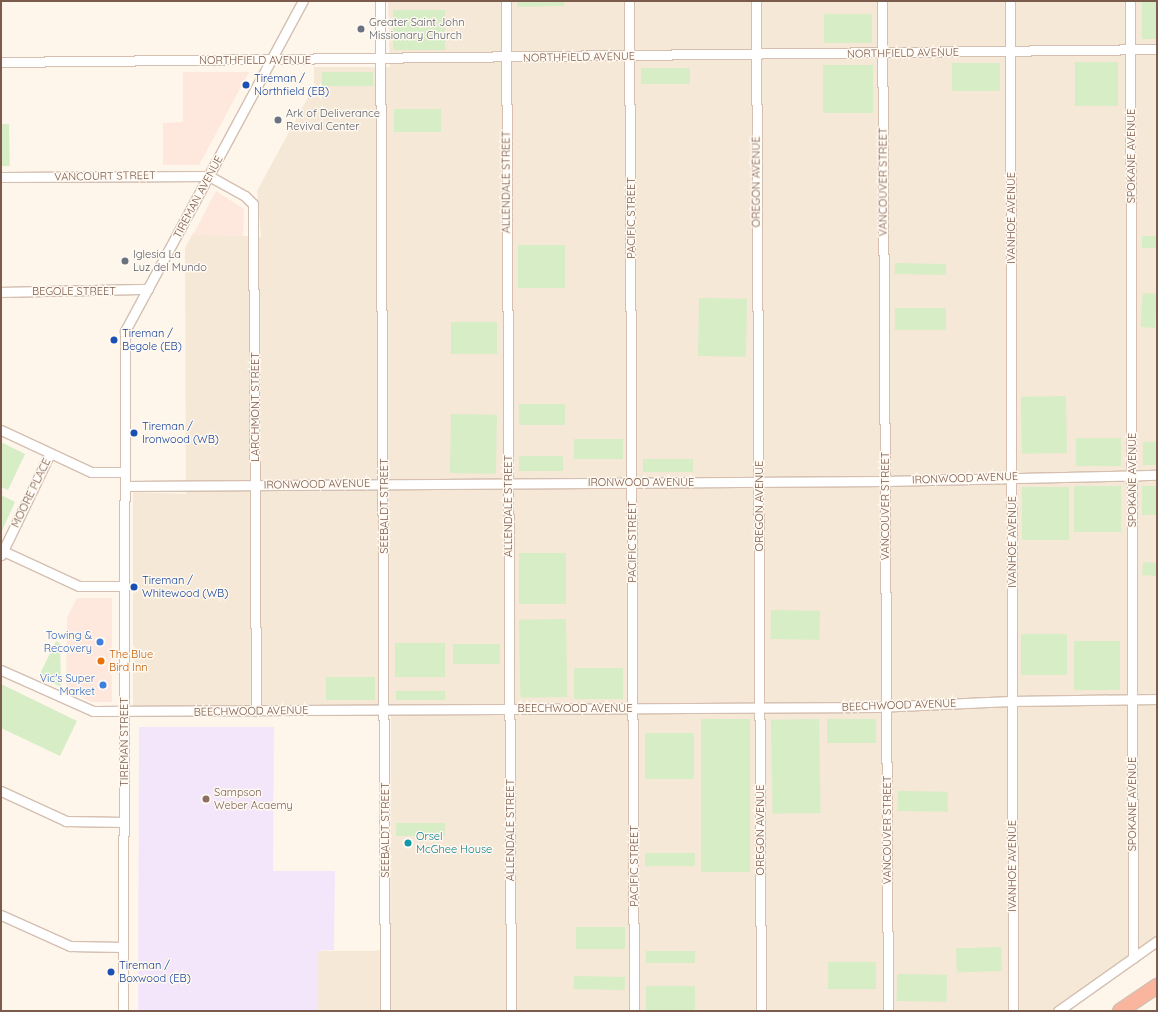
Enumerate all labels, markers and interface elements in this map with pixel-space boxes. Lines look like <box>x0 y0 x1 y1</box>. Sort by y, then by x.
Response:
place label: Greater Saint John Missionary Church <box>369 16 465 42</box>
marker: Greater Saint John Missionary Church <box>356 24 366 34</box>
street label: NORTHFIELD AVENUE <box>847 45 959 61</box>
street label: NORTHFIELD AVENUE <box>523 49 635 65</box>
street label: NORTHFIELD AVENUE <box>199 53 311 67</box>
place label: Tireman / Northfield (EB) <box>254 72 329 98</box>
marker: Tireman / Northfield (EB) <box>241 80 251 90</box>
place label: Ark of Deliverance Revival Center <box>286 107 380 133</box>
street label: SPOKANE AVENUE <box>1124 109 1138 203</box>
marker: Ark of Deliverance Revival Center <box>273 115 283 125</box>
street label: VANCOUVER STREET <box>876 128 890 236</box>
street label: ALLENDALE STREET <box>499 131 513 233</box>
street label: OREGON AVENUE <box>749 137 763 227</box>
street label: TIREMAN AVENUE <box>171 153 225 241</box>
street label: VANCOURT STREET <box>54 169 156 183</box>
street label: IVANHOE AVENUE <box>1004 172 1018 264</box>
street label: PACIFIC STREET <box>624 177 638 259</box>
place label: Iglesia La Luz del Mundo <box>133 248 207 274</box>
marker: Iglesia La Luz del Mundo <box>120 256 130 266</box>
street label: BEGOLE STREET <box>32 284 116 298</box>
place label: Tireman / Begole (EB) <box>122 327 182 353</box>
marker: Tireman / Begole (EB) <box>109 335 119 345</box>
street label: LARCHMONT STREET <box>248 352 262 462</box>
place label: Tireman / Ironwood (WB) <box>142 420 219 446</box>
marker: Tireman / Ironwood (WB) <box>129 428 139 438</box>
street label: SPOKANE AVENUE <box>1125 433 1139 527</box>
street label: VANCOUVER STREET <box>878 452 892 560</box>
street label: ALLENDALE STREET <box>501 455 515 557</box>
street label: MOORE PLACE <box>9 456 53 530</box>
street label: SEEBALDT STREET <box>377 458 391 554</box>
street label: OREGON AVENUE <box>752 461 766 551</box>
street label: IRONWOOD AVENUE <box>912 470 1018 486</box>
street label: IRONWOOD AVENUE <box>588 475 694 489</box>
street label: IRONWOOD AVENUE <box>264 476 370 492</box>
street label: IVANHOE AVENUE <box>1005 496 1019 588</box>
street label: PACIFIC STREET <box>625 501 639 583</box>
place label: Tireman / Whitewood (WB) <box>142 574 228 600</box>
marker: Tireman / Whitewood (WB) <box>129 582 139 592</box>
place label: Towing & Recovery <box>44 629 92 655</box>
marker: Towing & Recovery <box>95 637 105 647</box>
place label: The Blue Bird Inn <box>109 648 153 674</box>
marker: The Blue Bird Inn <box>96 656 106 666</box>
place label: Vic's Super Market <box>40 672 95 698</box>
marker: Vic's Super Market <box>98 680 108 690</box>
street label: BEECHWOOD AVENUE <box>841 696 957 714</box>
street label: TIREMAN STREET <box>117 697 131 787</box>
street label: BEECHWOOD AVENUE <box>518 701 632 715</box>
street label: BEECHWOOD AVENUE <box>193 703 309 719</box>
street label: SPOKANE AVENUE <box>1125 757 1139 851</box>
street label: VANCOUVER STREET <box>880 776 894 884</box>
street label: ALLENDALE STREET <box>503 779 517 881</box>
street label: SEEBALDT STREET <box>378 782 392 878</box>
street label: OREGON AVENUE <box>753 785 767 875</box>
place label: Sampson Weber Acaemy <box>214 786 293 812</box>
marker: Sampson Weber Acaemy <box>201 794 211 804</box>
street label: IVANHOE AVENUE <box>1005 820 1019 912</box>
street label: PACIFIC STREET <box>627 825 641 907</box>
place label: Orsel McGhee House <box>416 830 492 856</box>
marker: Orsel McGhee House <box>403 838 413 848</box>
place label: Tireman / Boxwood (EB) <box>119 959 191 985</box>
marker: Tireman / Boxwood (EB) <box>106 967 116 977</box>

